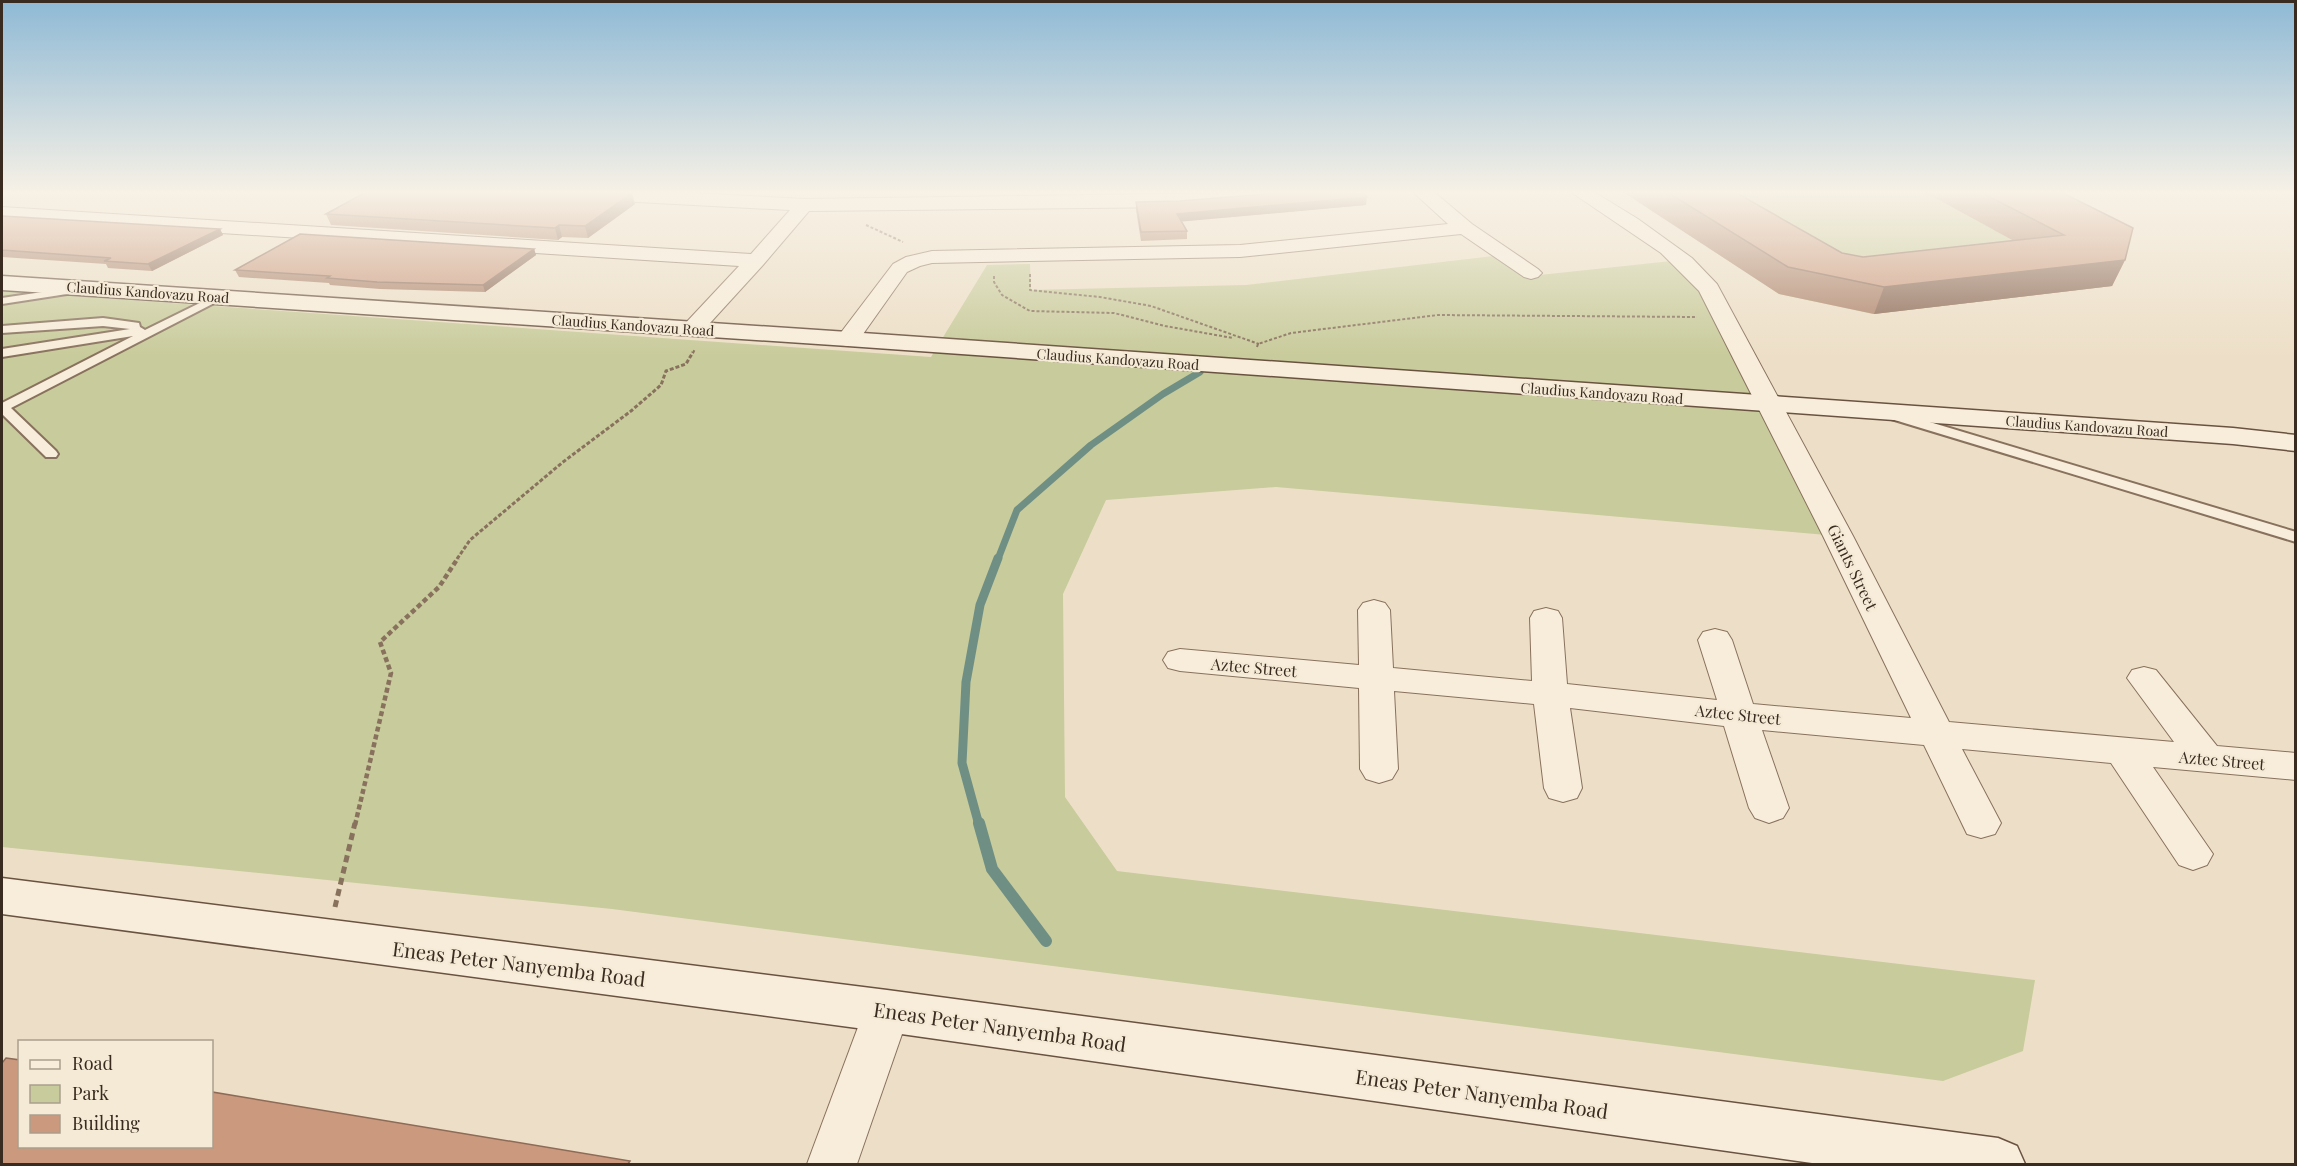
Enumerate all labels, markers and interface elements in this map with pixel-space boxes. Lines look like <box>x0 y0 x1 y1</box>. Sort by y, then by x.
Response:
street label: Claudius Kandovazu Road <box>66 277 230 307</box>
street label: Claudius Kandovazu Road <box>551 310 715 340</box>
street label: Claudius Kandovazu Road <box>1036 344 1200 374</box>
street label: Claudius Kandovazu Road <box>1520 378 1684 408</box>
street label: Claudius Kandovazu Road <box>2005 411 2169 441</box>
street label: Giants Street <box>1823 521 1883 614</box>
street label: Aztec Street <box>1209 653 1298 681</box>
street label: Aztec Street <box>1693 699 1782 729</box>
street label: Aztec Street <box>2177 746 2266 774</box>
street label: Eneas Peter Nanyemba Road <box>391 934 648 992</box>
street label: Eneas Peter Nanyemba Road <box>872 995 1129 1057</box>
legend <box>18 1040 213 1148</box>
text: Road <box>72 1051 113 1075</box>
street label: Eneas Peter Nanyemba Road <box>1354 1062 1611 1124</box>
text: Park <box>72 1081 109 1105</box>
text: Building <box>72 1111 140 1135</box>

